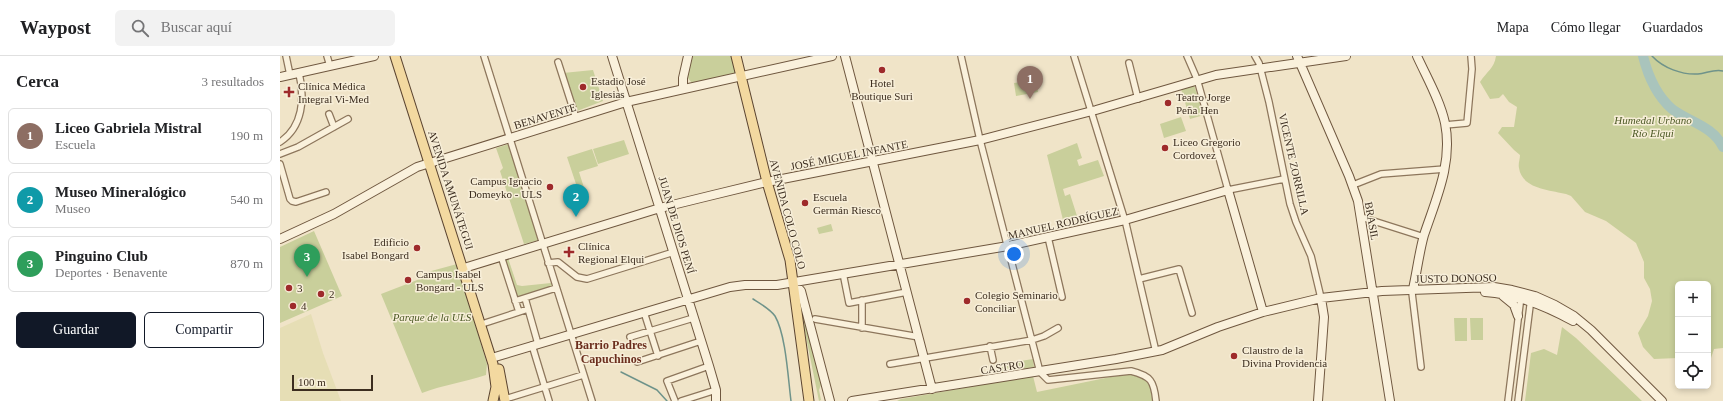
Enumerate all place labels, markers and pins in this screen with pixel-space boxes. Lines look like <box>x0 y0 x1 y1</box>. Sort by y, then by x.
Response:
marker: Hotel Boutique Suri <box>877 65 887 75</box>
pin: 1 <box>1017 66 1043 99</box>
place label: Estadio José Iglesias <box>591 75 646 100</box>
place label: Hotel Boutique Suri <box>851 77 913 102</box>
place label: Clínica Médica Integral Vi-Med <box>298 80 369 105</box>
marker: Estadio José Iglesias <box>578 82 588 92</box>
marker: Clínica Médica Integral Vi-Med <box>283 86 295 98</box>
place label: Teatro Jorge Peña Hen <box>1176 91 1230 116</box>
marker: Teatro Jorge Peña Hen <box>1163 98 1173 108</box>
place label: Liceo Gregorio Cordovez <box>1173 136 1241 161</box>
marker: Liceo Gregorio Cordovez <box>1160 143 1170 153</box>
place label: Campus Ignacio Domeyko - ULS <box>469 175 542 200</box>
marker: Campus Ignacio Domeyko - ULS <box>545 182 555 192</box>
pin: 2 <box>563 184 589 217</box>
place label: Escuela Germán Riesco <box>813 191 882 216</box>
marker: Escuela Germán Riesco <box>800 198 810 208</box>
place label: Edificio Isabel Bongard <box>342 236 409 261</box>
place label: Clínica Regional Elqui <box>578 240 644 265</box>
marker: Edificio Isabel Bongard <box>412 243 422 253</box>
pin: 3 <box>294 244 320 277</box>
marker: Clínica Regional Elqui <box>563 246 575 258</box>
place label: Campus Isabel Bongard - ULS <box>416 268 484 293</box>
marker: Campus Isabel Bongard - ULS <box>403 275 413 285</box>
place label: 3 <box>297 282 303 294</box>
marker: 3 <box>284 283 294 293</box>
place label: 2 <box>329 288 335 300</box>
marker: 2 <box>316 289 326 299</box>
place label: Colegio Seminario Conciliar <box>975 289 1058 314</box>
marker: Colegio Seminario Conciliar <box>962 296 972 306</box>
place label: 4 <box>301 300 307 312</box>
marker: 4 <box>288 301 298 311</box>
place label: Claustro de la Divina Providencia <box>1242 344 1327 369</box>
marker: Claustro de la Divina Providencia <box>1229 351 1239 361</box>

